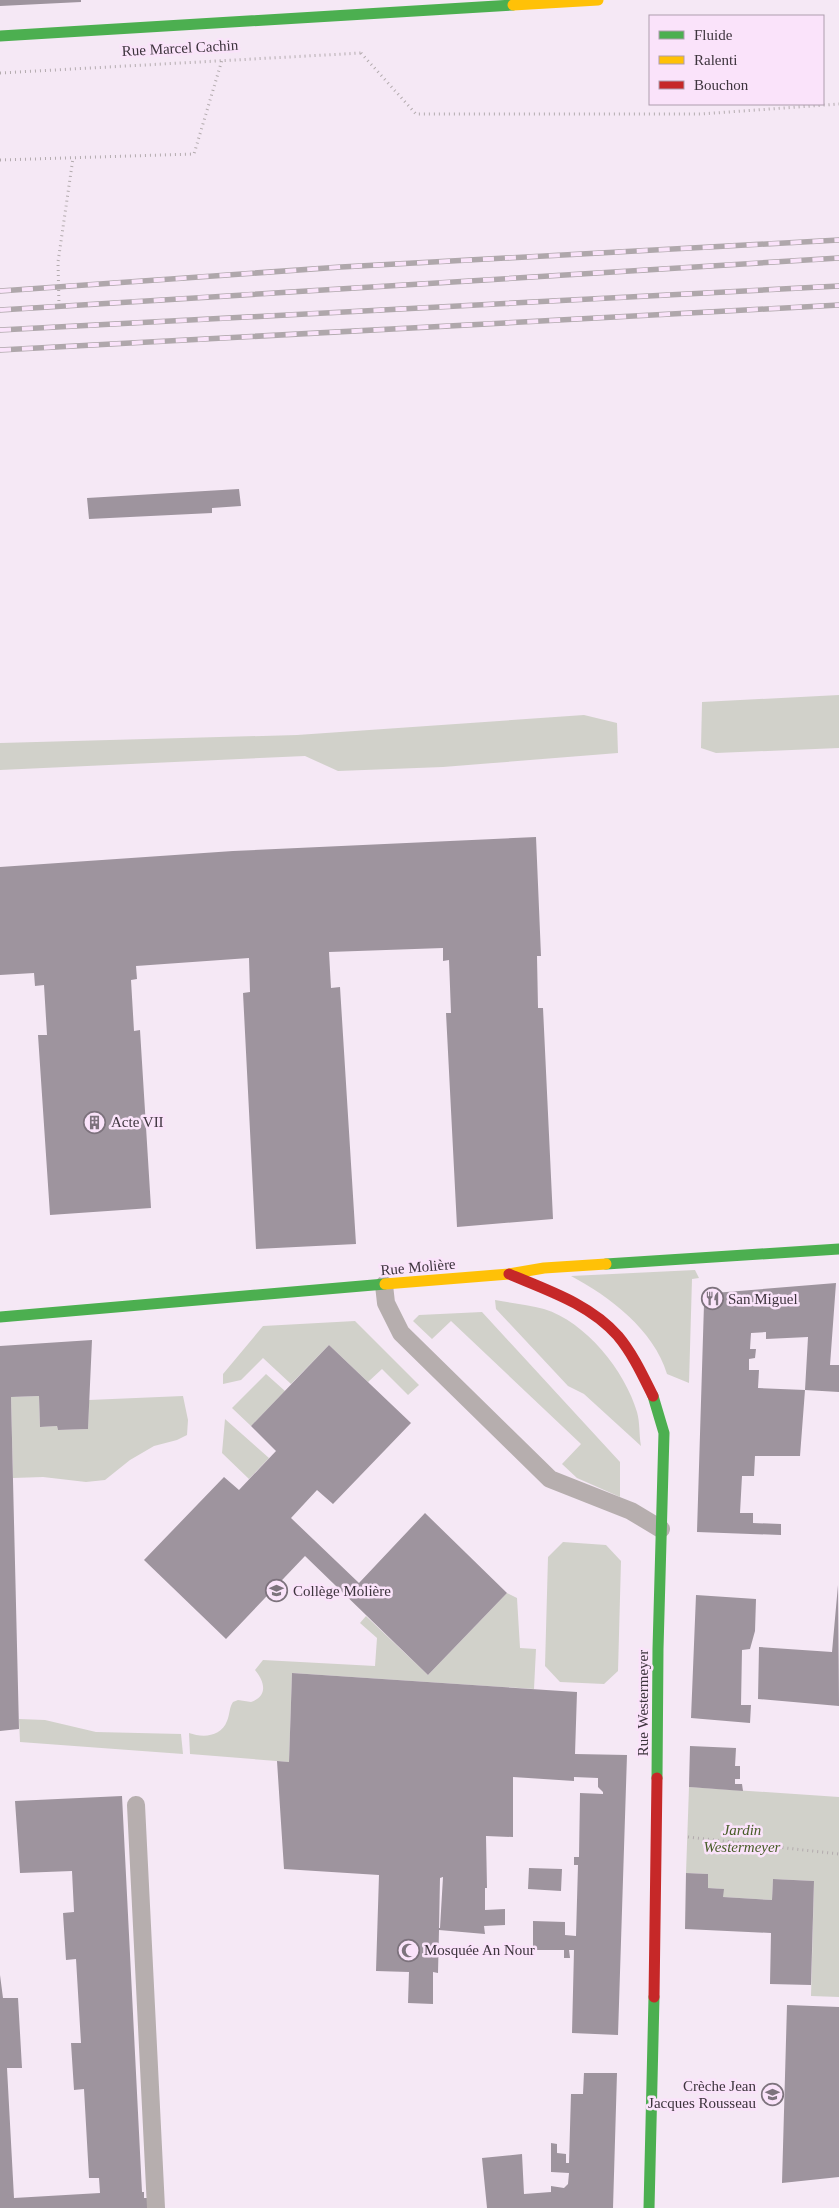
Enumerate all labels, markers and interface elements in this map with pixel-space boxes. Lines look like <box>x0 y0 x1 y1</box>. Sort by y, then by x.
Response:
legend <box>649 15 824 105</box>
text: Fluide <box>694 27 733 43</box>
street label: Rue Marcel Cachin <box>121 37 239 59</box>
text: Ralenti <box>694 52 737 68</box>
text: Bouchon <box>694 77 749 93</box>
building icon: Acte VII <box>83 1110 107 1134</box>
place label: Acte VII <box>111 1114 164 1130</box>
street label: Rue Molière <box>380 1256 457 1278</box>
restaurant icon: San Miguel <box>700 1287 724 1311</box>
place label: San Miguel <box>728 1291 798 1307</box>
school or university icon: Collège Molière <box>265 1579 289 1603</box>
place label: Collège Molière <box>293 1583 391 1599</box>
street label: Rue Westermeyer <box>635 1650 651 1756</box>
park label: Jardin Westermeyer <box>704 1822 781 1855</box>
mosque icon: Mosquée An Nour <box>396 1938 420 1962</box>
place label: Mosquée An Nour <box>424 1942 535 1958</box>
place label: Crèche Jean Jacques Rousseau <box>648 2078 756 2111</box>
school or university icon: Crèche Jean Jacques Rousseau <box>760 2083 784 2107</box>

